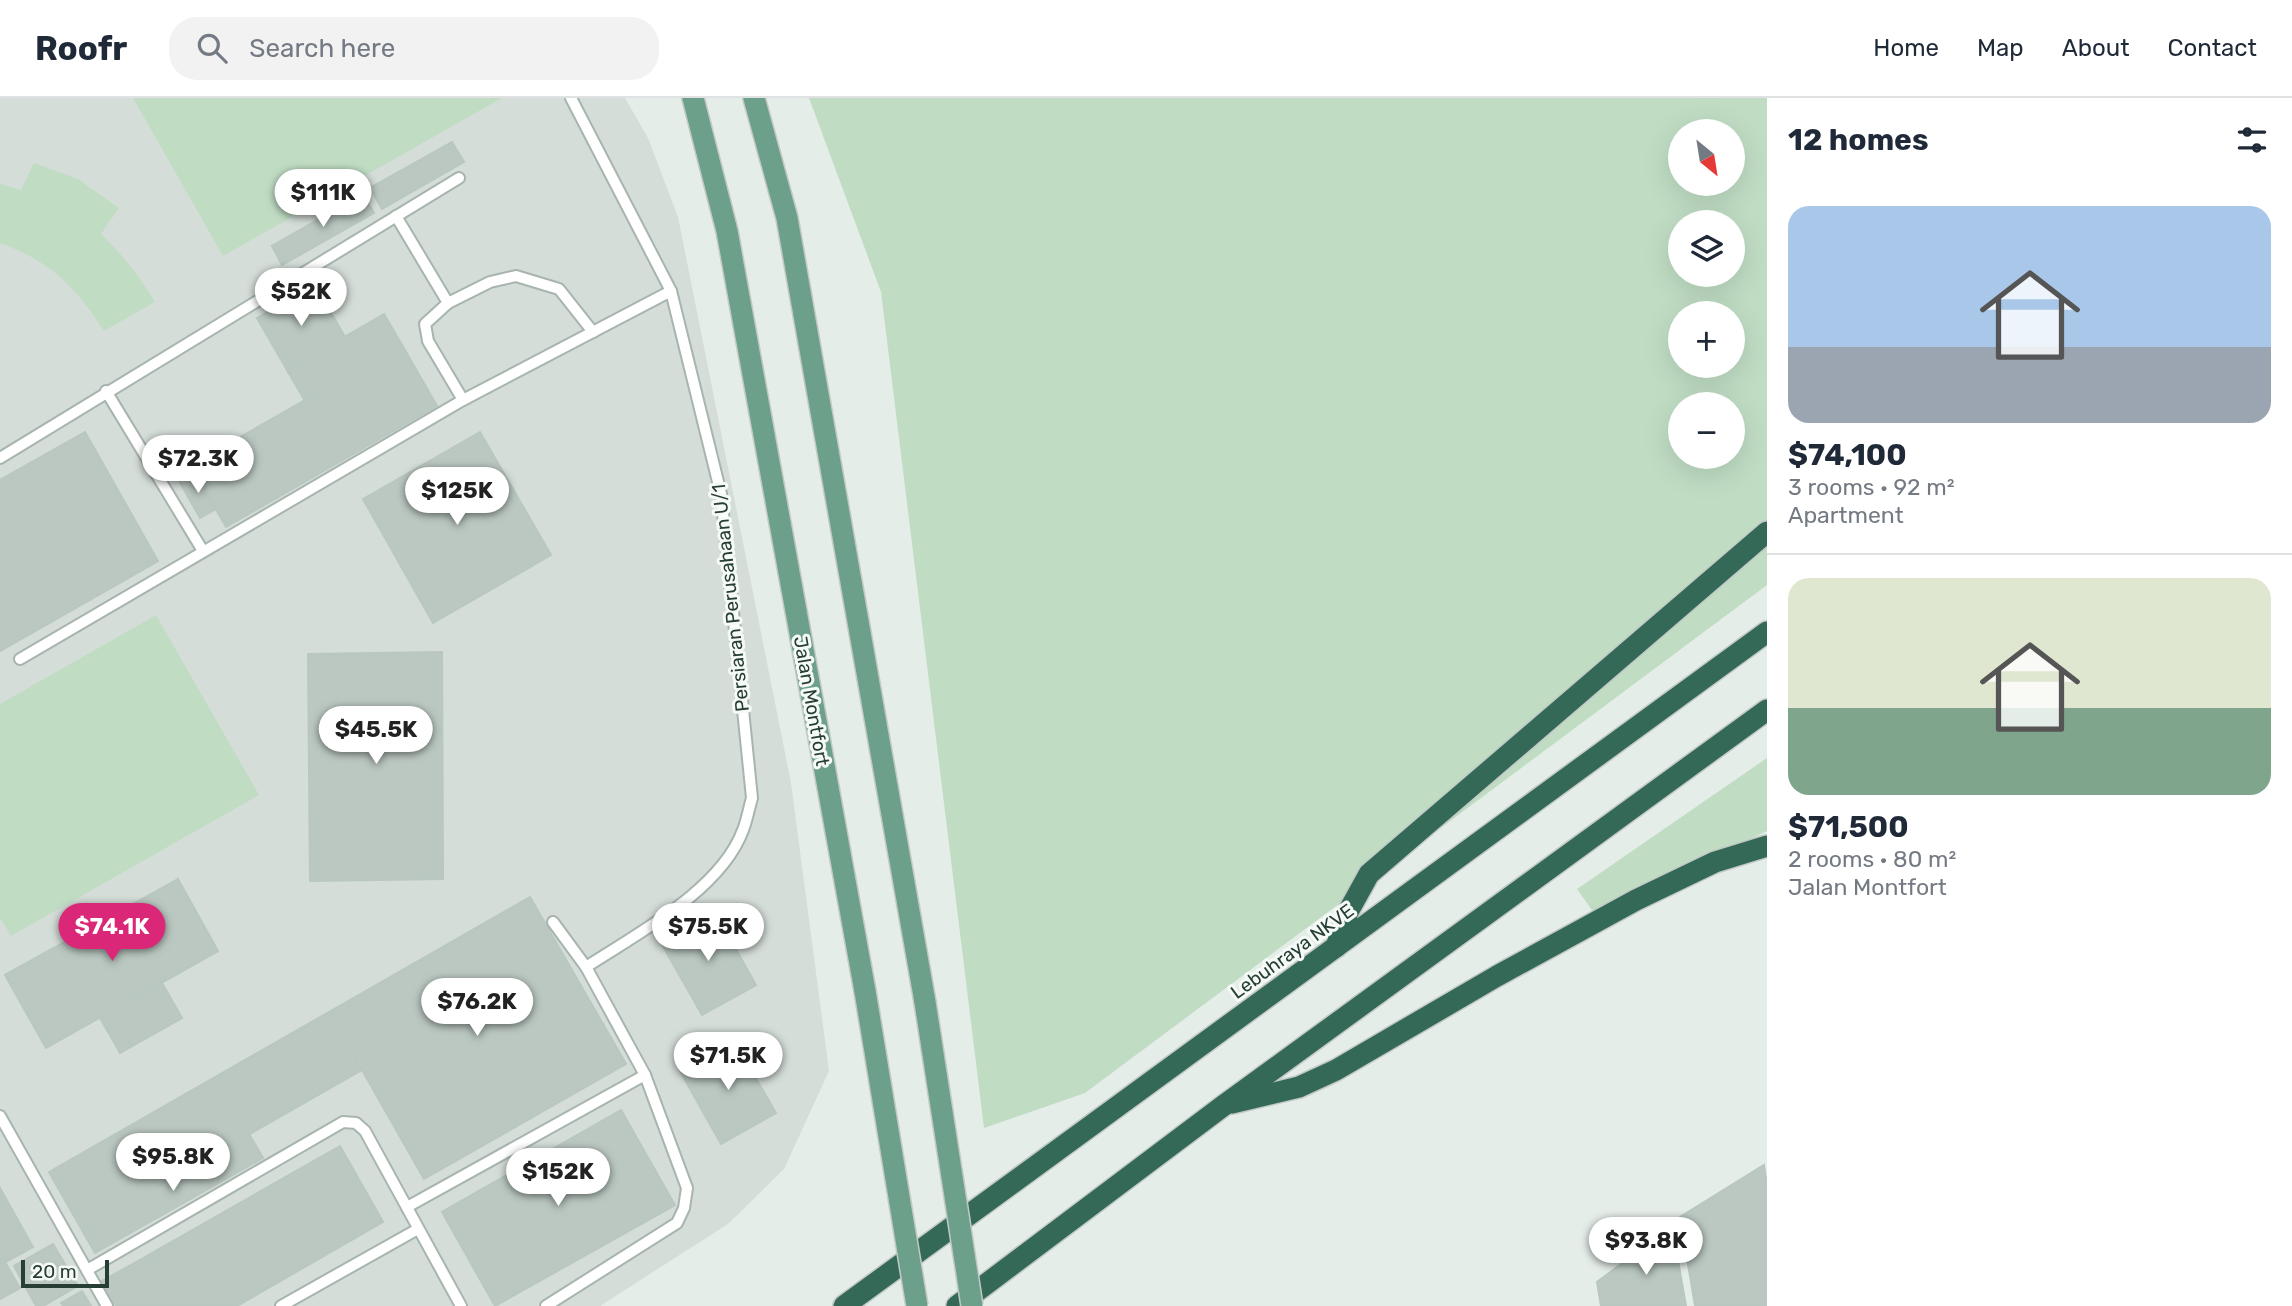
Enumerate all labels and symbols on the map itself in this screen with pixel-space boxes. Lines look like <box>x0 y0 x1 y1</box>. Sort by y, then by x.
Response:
north arrow <box>1668 119 1745 196</box>
pin: $111K <box>274 170 372 229</box>
pin: $52K <box>260 268 342 328</box>
pin: $72.3K <box>141 436 255 495</box>
pin: $125K <box>408 468 506 527</box>
street label: Persiaran Perusahaan U/1 <box>707 483 754 713</box>
street label: Jalan Montfort <box>789 634 834 768</box>
pin: $45.5K <box>319 706 433 766</box>
street label: Lebuhraya NKVE <box>1226 899 1358 1004</box>
pin: $74.1K <box>55 904 169 963</box>
pin: $75.5K <box>651 904 765 963</box>
pin: $76.2K <box>420 978 534 1038</box>
pin: $71.5K <box>671 1032 785 1092</box>
pin: $95.8K <box>116 1134 230 1193</box>
pin: $152K <box>509 1148 607 1208</box>
pin: $93.8K <box>1589 1218 1703 1277</box>
scale bar <box>21 1257 108 1289</box>

